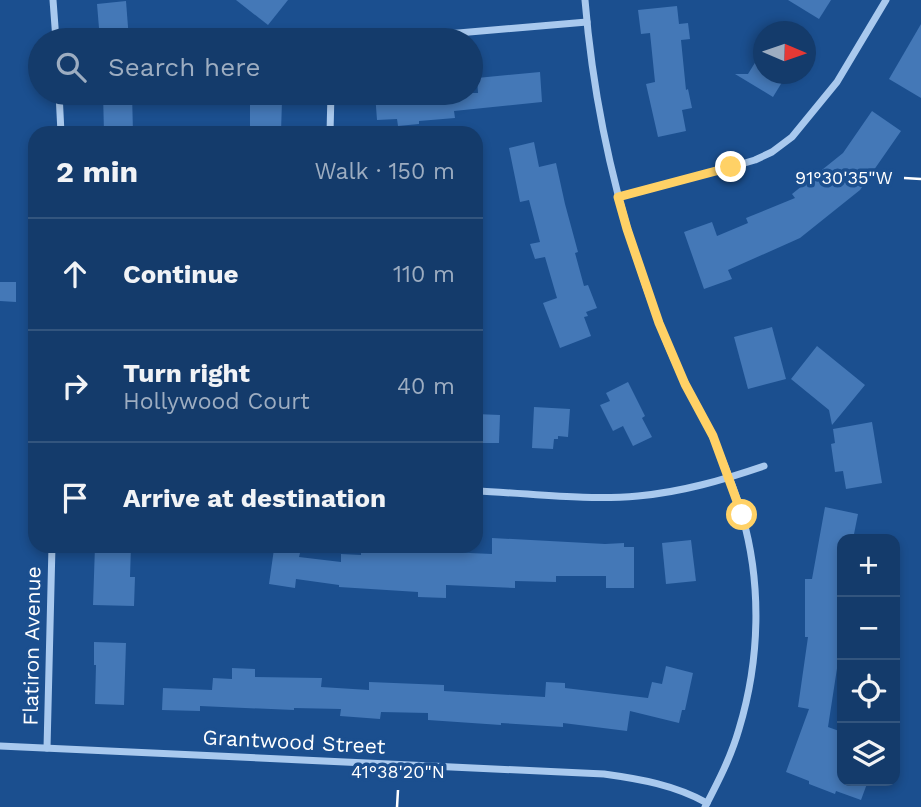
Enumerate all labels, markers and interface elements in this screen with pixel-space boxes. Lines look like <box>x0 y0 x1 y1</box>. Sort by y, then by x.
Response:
north arrow <box>753 21 816 84</box>
search box <box>28 28 483 105</box>
icon: search <box>52 48 90 86</box>
text: Search here <box>108 52 260 82</box>
route end <box>715 151 746 182</box>
text: 2 min <box>56 154 138 189</box>
text: Walk · 150 m <box>314 158 455 185</box>
text: 91°30'35"W <box>795 167 893 188</box>
icon: ahead <box>56 255 94 293</box>
text: Continue <box>123 259 239 289</box>
text: 110 m <box>393 261 455 288</box>
text: Turn right <box>123 358 250 388</box>
icon: right <box>56 367 94 405</box>
text: 40 m <box>397 373 455 400</box>
text: Hollywood Court <box>123 388 310 415</box>
icon: arrive <box>56 479 94 517</box>
text: Arrive at destination <box>123 483 386 513</box>
route start <box>726 499 757 530</box>
map controls <box>837 534 900 786</box>
button: + <box>837 534 900 597</box>
street label: Flatiron Avenue <box>18 566 45 726</box>
button: − <box>837 597 900 660</box>
button: locate <box>837 660 900 723</box>
button: layers <box>837 723 900 786</box>
street label: Grantwood Street <box>202 724 386 759</box>
text: 41°38'20"N <box>351 761 445 782</box>

